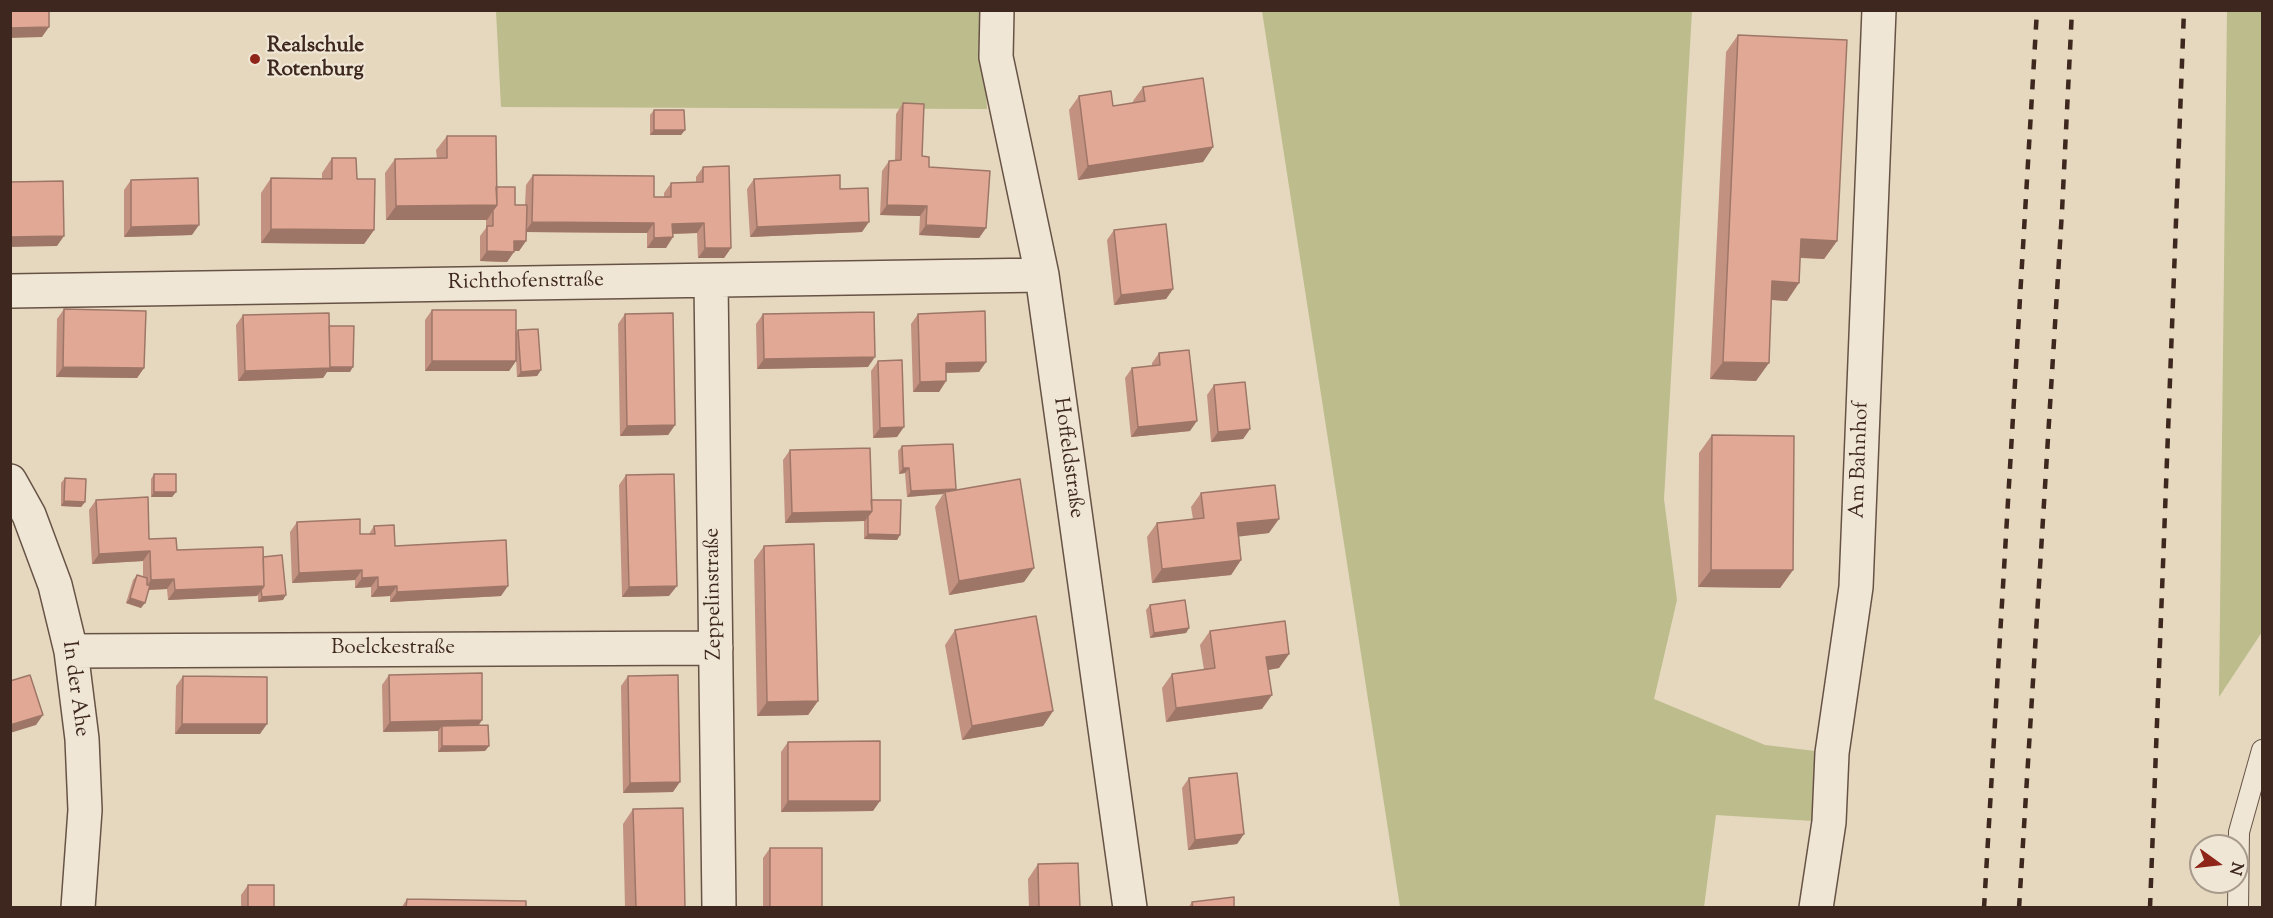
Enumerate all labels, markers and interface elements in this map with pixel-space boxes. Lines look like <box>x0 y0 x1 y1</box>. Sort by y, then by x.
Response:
place label: Realschule Rotenburg <box>267 34 364 84</box>
marker: Realschule Rotenburg <box>248 52 262 66</box>
street label: Richthofenstraße <box>448 269 604 297</box>
street label: Hoffeldstraße <box>1046 396 1088 520</box>
street label: Am Bahnhof <box>1846 401 1876 519</box>
street label: Zeppelinstraße <box>701 528 729 660</box>
street label: Boelckestraße <box>331 636 455 662</box>
street label: In der Ahe <box>55 639 93 739</box>
north arrow <box>2189 834 2249 894</box>
text: N <box>2222 859 2248 877</box>

